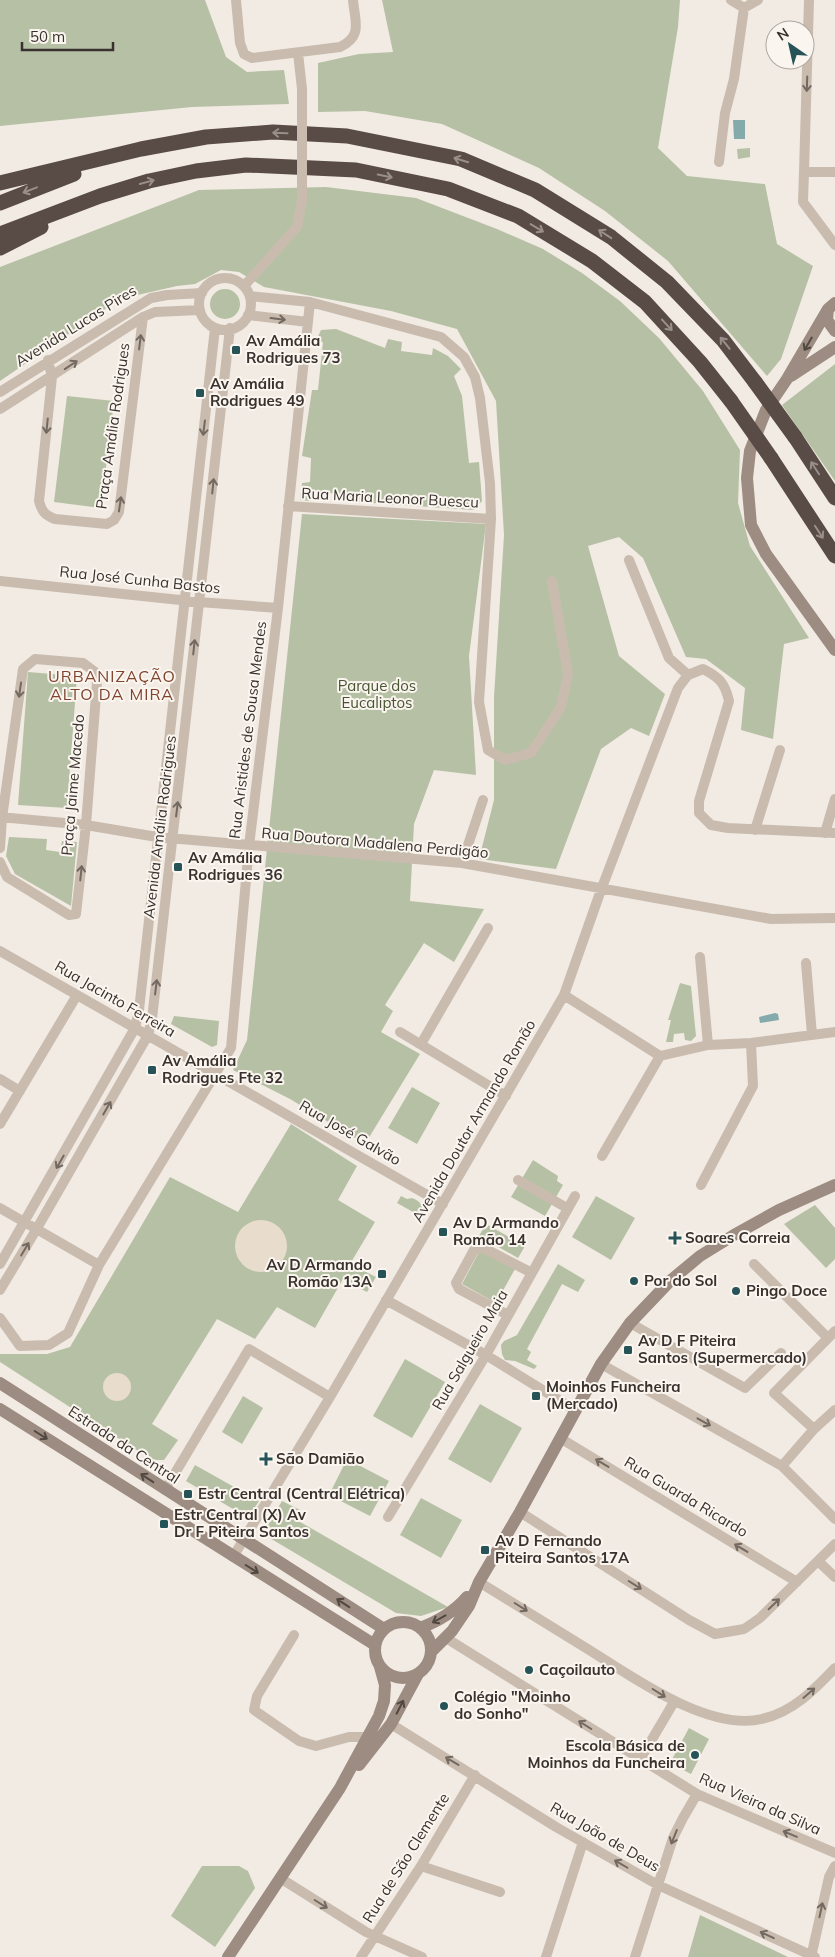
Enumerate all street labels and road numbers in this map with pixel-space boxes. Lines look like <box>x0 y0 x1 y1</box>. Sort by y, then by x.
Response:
street label: Avenida Lucas Pires <box>12 281 140 371</box>
street label: Praça Amália Rodrigues <box>91 342 134 510</box>
street label: Rua Maria Leonor Buescu <box>301 483 479 512</box>
street label: Rua José Cunha Bastos <box>59 562 222 597</box>
street label: Rua Aristides de Sousa Mendes <box>225 620 270 840</box>
street label: Praça Jaime Macedo <box>57 713 88 856</box>
street label: Avenida Amália Rodrigues <box>139 734 180 920</box>
street label: Rua Doutora Madalena Perdigão <box>261 823 489 862</box>
street label: Rua Jacinto Ferreira <box>51 956 179 1041</box>
street label: Avenida Doutor Armando Romão <box>408 1016 540 1225</box>
street label: Rua José Galvão <box>296 1096 404 1169</box>
street label: Rua Salgueiro Maia <box>427 1286 512 1413</box>
street label: Estrada da Central <box>65 1401 184 1488</box>
street label: Rua Guarda Ricardo <box>621 1452 752 1541</box>
street label: Rua Vieira da Silva <box>696 1768 824 1839</box>
street label: Rua de São Clemente <box>358 1789 453 1926</box>
street label: Rua João de Deus <box>547 1797 663 1876</box>

